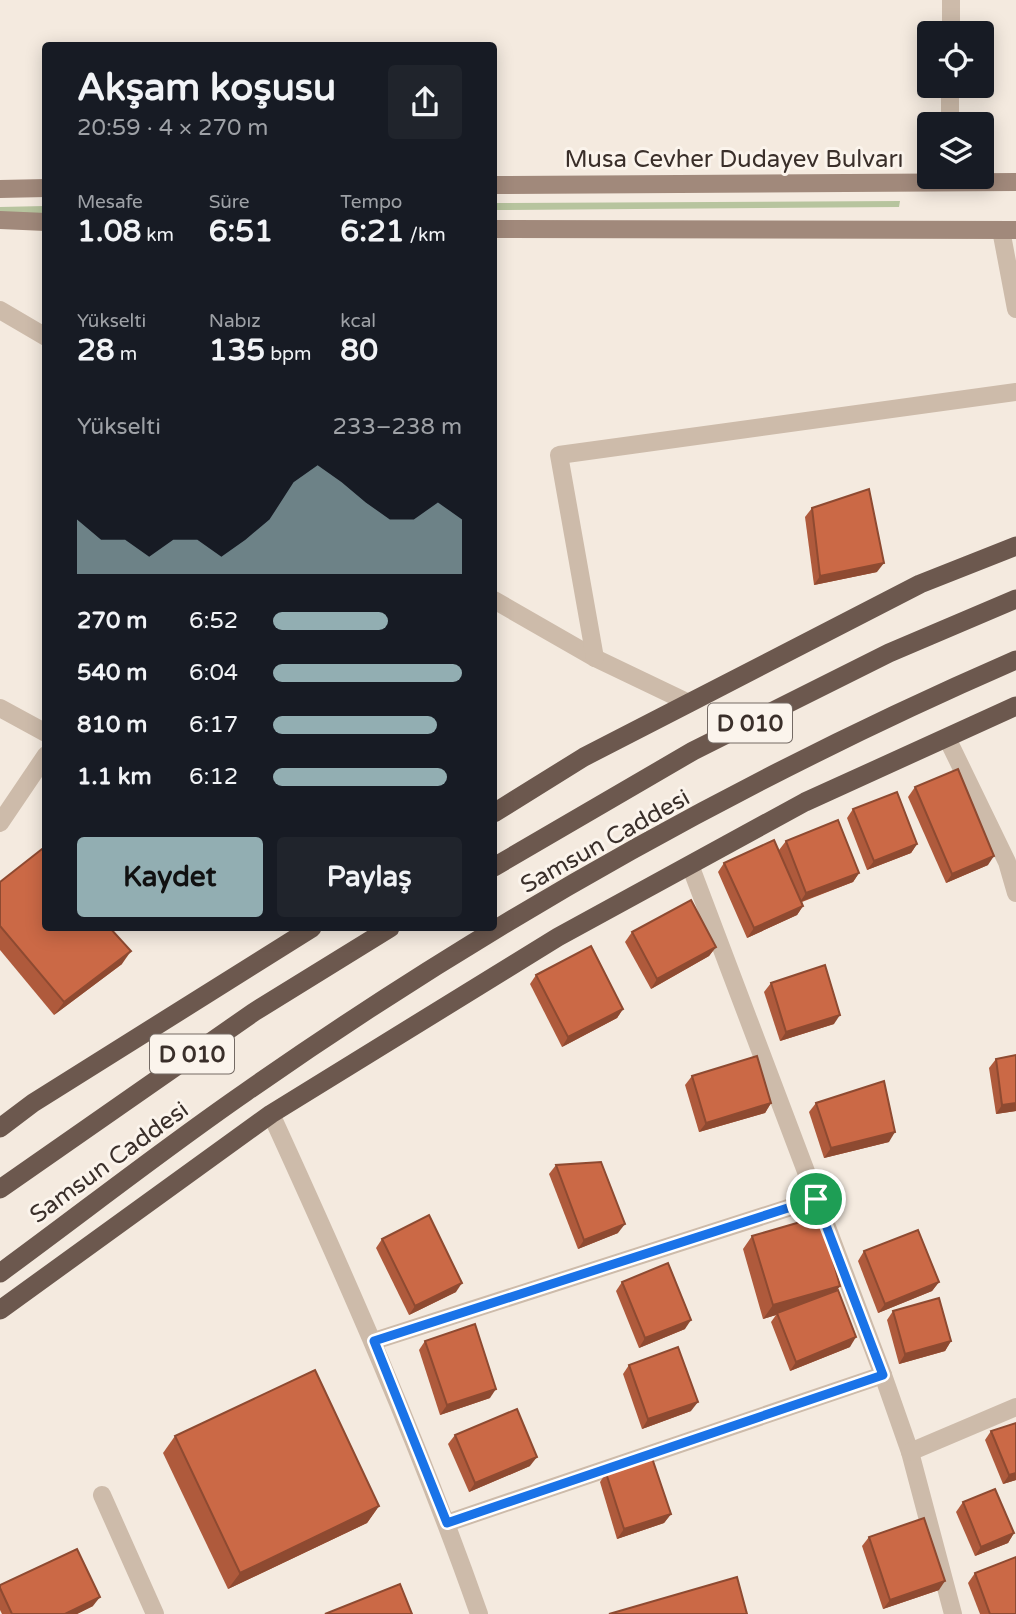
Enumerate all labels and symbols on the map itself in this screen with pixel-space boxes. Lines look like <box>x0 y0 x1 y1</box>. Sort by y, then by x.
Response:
street label: Musa Cevher Dudayev Bulvarı <box>564 145 904 174</box>
road number: D 010 <box>708 704 792 743</box>
street label: Samsun Caddesi <box>516 783 695 900</box>
road number: D 010 <box>150 1035 234 1074</box>
street label: Samsun Caddesi <box>24 1095 194 1230</box>
pin <box>786 1169 846 1229</box>

